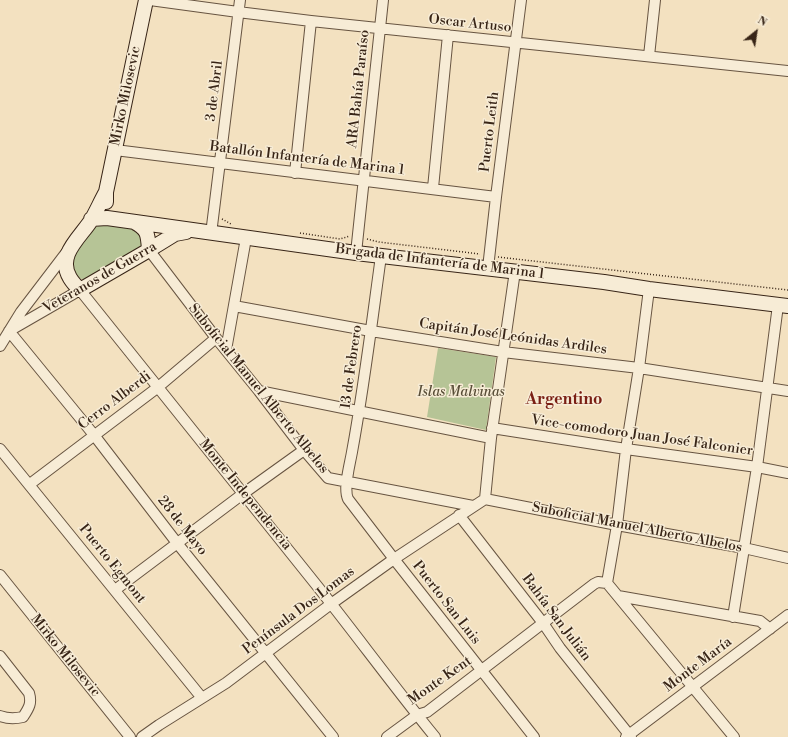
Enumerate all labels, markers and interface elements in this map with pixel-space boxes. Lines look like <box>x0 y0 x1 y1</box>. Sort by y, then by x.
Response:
street label: Oscar Artuso <box>428 11 512 37</box>
north arrow <box>736 12 776 52</box>
text: N <box>755 13 769 30</box>
street label: ARA Bahía Paraíso <box>344 29 374 149</box>
street label: Mirko Milosevic <box>107 45 145 147</box>
street label: 3 de Abril <box>203 60 227 122</box>
street label: Puerto Leith <box>477 91 503 173</box>
street label: Batallón Infantería de Marina 1 <box>209 139 405 179</box>
street label: Veteranos de Guerra <box>40 239 160 317</box>
street label: Brigada de Infantería de Marina 1 <box>334 241 546 283</box>
street label: Suboficial Manuel Alberto Albelos <box>184 301 332 477</box>
street label: Capitán José Leónidas Ardiles <box>418 316 608 358</box>
street label: 13 de Febrero <box>338 324 366 410</box>
street label: Cerro Alberdi <box>75 368 155 434</box>
park label: Islas Malvinas <box>417 385 505 401</box>
district label: Argentino <box>526 390 602 410</box>
street label: Vice-comodoro Juan José Falconier <box>530 412 754 460</box>
street label: Monte Independencia <box>195 436 295 554</box>
street label: 28 de Mayo <box>153 493 211 559</box>
street label: Suboficial Manuel Alberto Albelos <box>531 499 743 557</box>
street label: Puerto Egmont <box>75 521 149 607</box>
street label: Puerto San Luis <box>408 558 484 648</box>
street label: Península Dos Lomas <box>240 563 358 659</box>
street label: Bahía San Julián <box>518 571 594 665</box>
street label: Mirko Milosevic <box>27 611 103 701</box>
street label: Monte María <box>661 634 735 696</box>
street label: Monte Kent <box>405 653 475 709</box>

